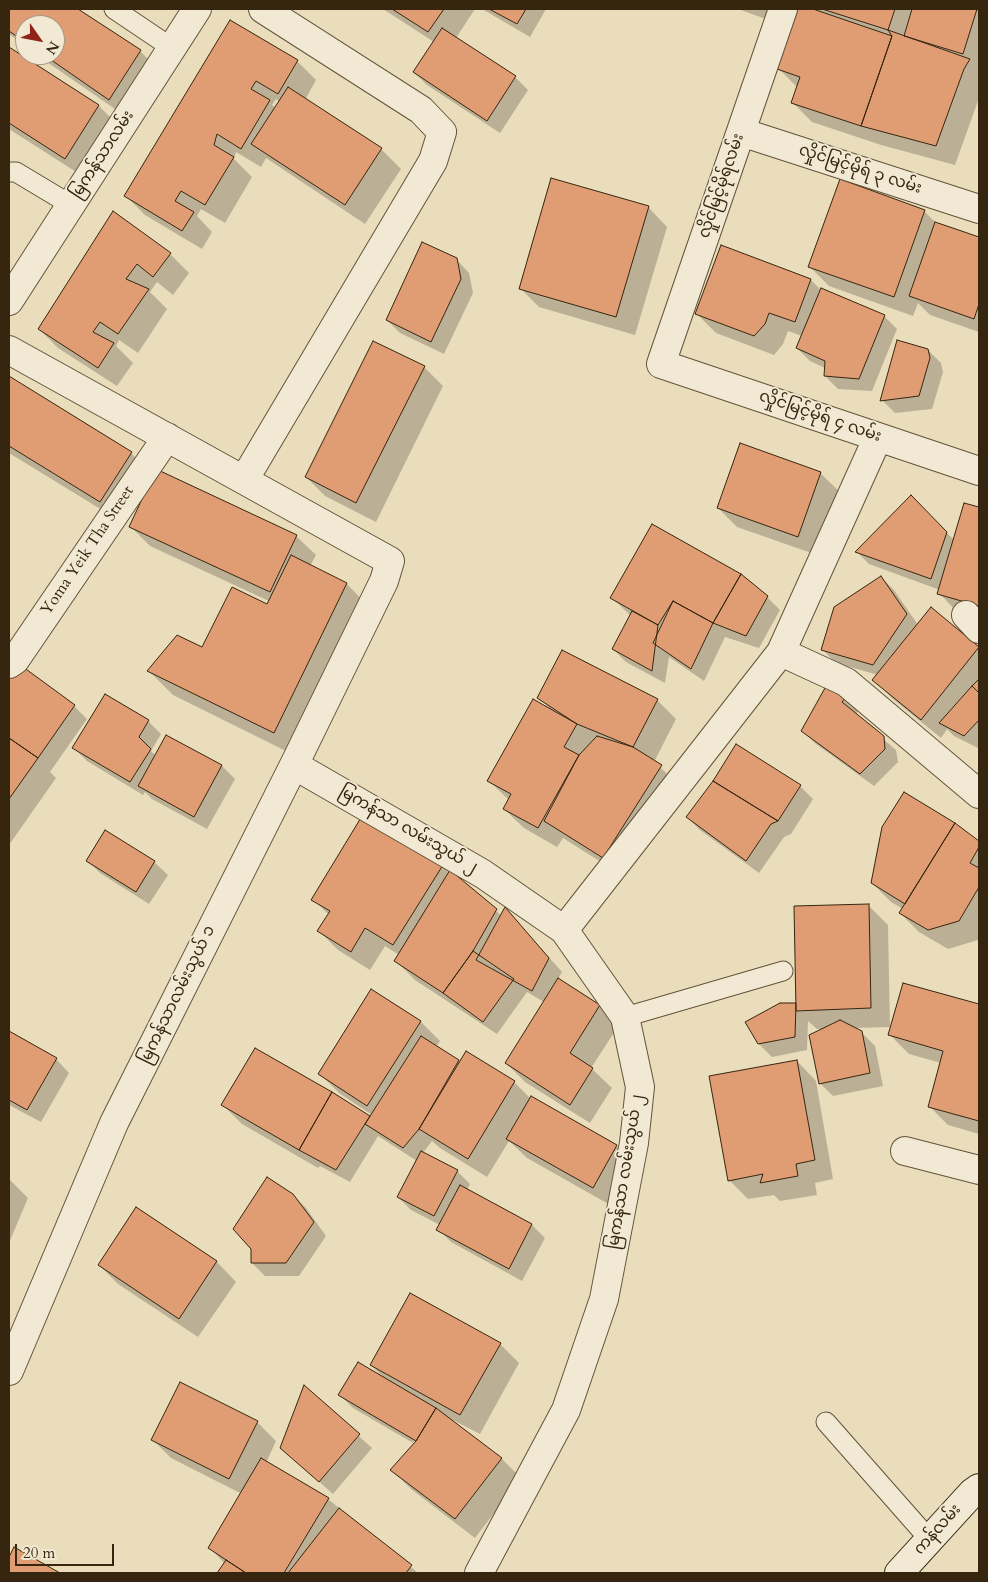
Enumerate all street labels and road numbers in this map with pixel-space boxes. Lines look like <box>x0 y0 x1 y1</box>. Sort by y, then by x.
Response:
street label: မြကန်သာလမ်း <box>67 107 139 203</box>
street label: လှိုင်မြင့်မိုရ်လမ်း <box>695 131 749 241</box>
street label: လှိုင်မြင့်မိုရ် ၃ လမ်း <box>796 141 924 199</box>
street label: လှိုင်မြင့်မိုရ် ၄ လမ်း <box>756 387 884 447</box>
street label: Yoma Yeik Tha Street <box>38 483 138 619</box>
street label: မြကန်သာ လမ်းသွယ် ၂ <box>335 783 481 877</box>
street label: မြကန်သာလမ်းသွယ် ၁ <box>136 923 220 1067</box>
street label: မြကန်သာ လမ်းသွယ် ၂ <box>604 1093 648 1251</box>
street label: ကန်လမ်း <box>910 1501 966 1559</box>

